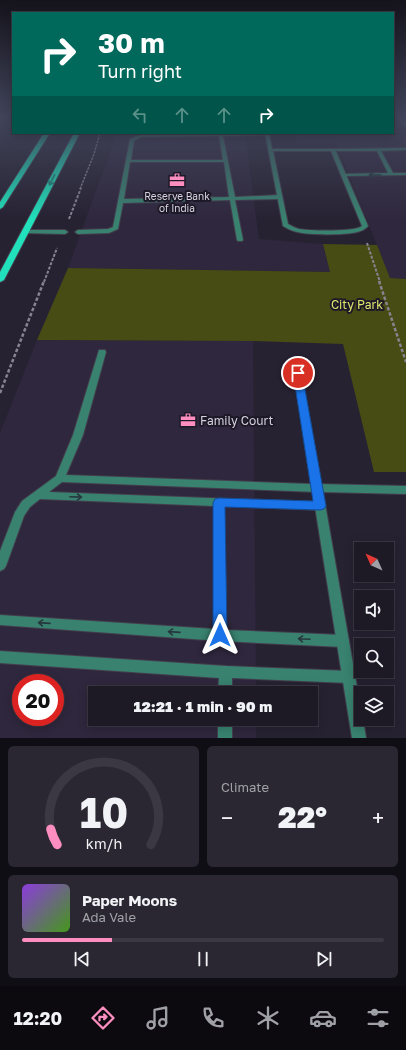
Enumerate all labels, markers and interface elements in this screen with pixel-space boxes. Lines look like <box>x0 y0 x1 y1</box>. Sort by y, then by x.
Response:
text: 30 m <box>98 26 165 59</box>
icon: right <box>32 28 84 80</box>
text: Turn right <box>98 60 182 82</box>
icon: left <box>129 104 151 126</box>
icon: ahead <box>171 104 193 126</box>
icon: ahead <box>213 104 235 126</box>
icon: right <box>255 104 277 126</box>
office icon: Reserve Bank of India <box>168 171 186 189</box>
one-way arrow <box>369 171 382 179</box>
one-way arrow <box>48 173 55 185</box>
place label: Reserve Bank of India <box>144 190 210 214</box>
park label: City Park <box>331 297 383 312</box>
pin <box>281 356 315 390</box>
icon: arrive <box>287 362 309 384</box>
office icon: Family Court <box>179 411 197 429</box>
place label: Family Court <box>200 413 273 428</box>
one-way arrow <box>69 493 82 500</box>
north arrow <box>354 542 394 582</box>
map controls <box>354 542 394 726</box>
button: sound <box>354 590 394 630</box>
position arrow <box>199 614 241 656</box>
one-way arrow <box>38 620 51 627</box>
one-way arrow <box>168 628 181 635</box>
one-way arrow <box>298 635 311 643</box>
button: search <box>354 638 394 678</box>
speed limit sign: 20 <box>12 674 64 726</box>
button: layers <box>354 686 394 726</box>
text: 12:21 · 1 min · 90 m <box>134 697 272 715</box>
text: Climate <box>221 779 269 795</box>
text: 10 <box>79 786 128 836</box>
text: 22° <box>278 799 327 835</box>
text: − <box>221 804 233 831</box>
text: + <box>372 804 384 831</box>
text: km/h <box>85 834 122 851</box>
text: Paper Moons <box>82 891 177 909</box>
text: Ada Vale <box>82 909 136 925</box>
icon: previous <box>71 948 93 970</box>
icon: pause <box>192 948 214 970</box>
icon: next <box>313 948 335 970</box>
icon: directions <box>89 1004 117 1032</box>
icon: music <box>144 1004 172 1032</box>
icon: phone <box>199 1004 227 1032</box>
icon: climate <box>254 1004 282 1032</box>
icon: car <box>309 1004 337 1032</box>
icon: filters <box>364 1004 392 1032</box>
text: 12:20 <box>14 1007 62 1029</box>

